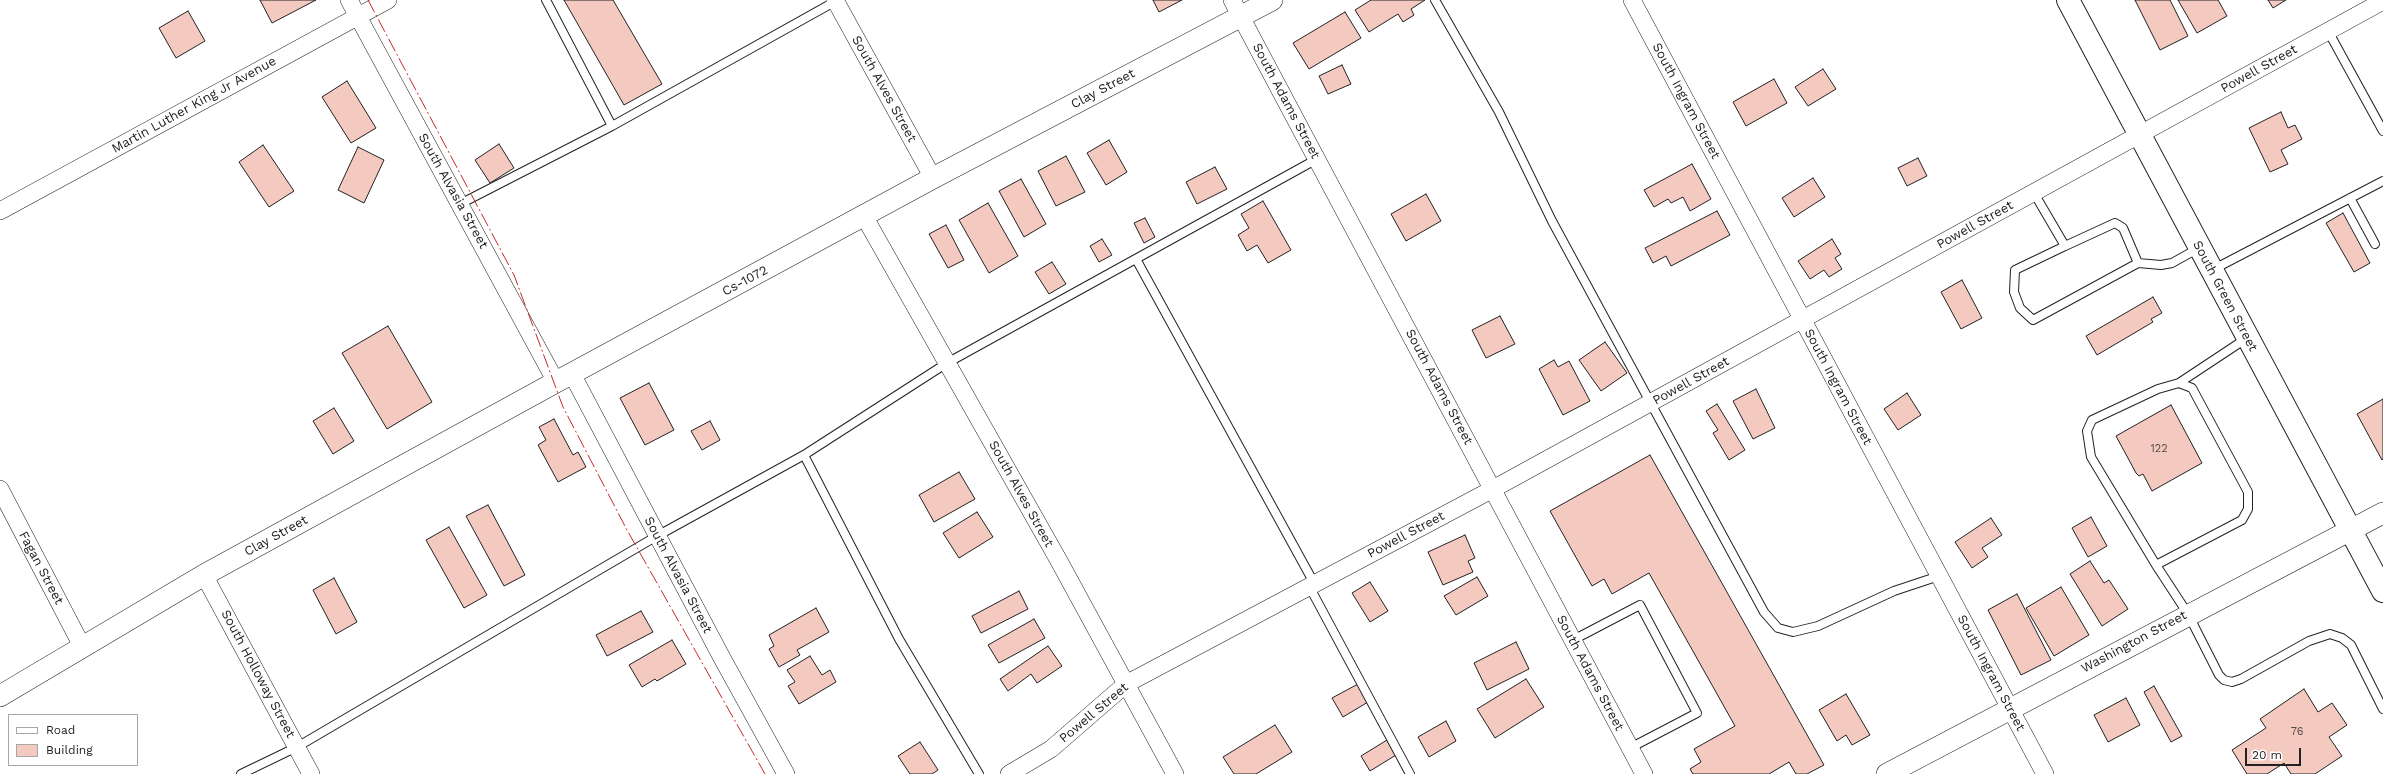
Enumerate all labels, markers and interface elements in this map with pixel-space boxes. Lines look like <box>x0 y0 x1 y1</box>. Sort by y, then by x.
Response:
street label: South Alves Street <box>848 33 920 145</box>
street label: South Adams Street <box>1249 40 1323 162</box>
street label: South Ingram Street <box>1649 40 1723 162</box>
street label: Powell Street <box>2218 42 2300 96</box>
street label: Martin Luther King Jr Avenue <box>109 53 279 157</box>
street label: Clay Street <box>1068 66 1138 112</box>
street label: South Alvasia Street <box>415 131 491 251</box>
street label: Powell Street <box>1934 198 2016 252</box>
street label: South Green Street <box>2189 238 2261 354</box>
street label: Cs-1072 <box>719 262 771 300</box>
street label: South Adams Street <box>1402 326 1476 448</box>
street label: South Ingram Street <box>1801 326 1875 448</box>
street label: Powell Street <box>1650 354 1732 408</box>
street label: South Alves Street <box>985 438 1057 550</box>
house number: 122 <box>2150 442 2168 456</box>
street label: Powell Street <box>1365 508 1447 562</box>
street label: Clay Street <box>242 512 310 560</box>
street label: South Alvasia Street <box>641 514 715 636</box>
street label: Fagan Street <box>15 529 67 607</box>
street label: South Holloway Street <box>218 607 298 741</box>
street label: Washington Street <box>2078 608 2190 676</box>
street label: South Adams Street <box>1553 612 1627 734</box>
street label: South Ingram Street <box>1954 612 2028 734</box>
street label: Powell Street <box>1056 680 1132 746</box>
legend <box>8 714 138 766</box>
text: Road <box>46 723 75 737</box>
house number: 76 <box>2291 725 2303 739</box>
scale bar <box>2247 740 2303 766</box>
text: Building <box>46 743 93 757</box>
text: 20 m <box>2252 748 2282 762</box>

